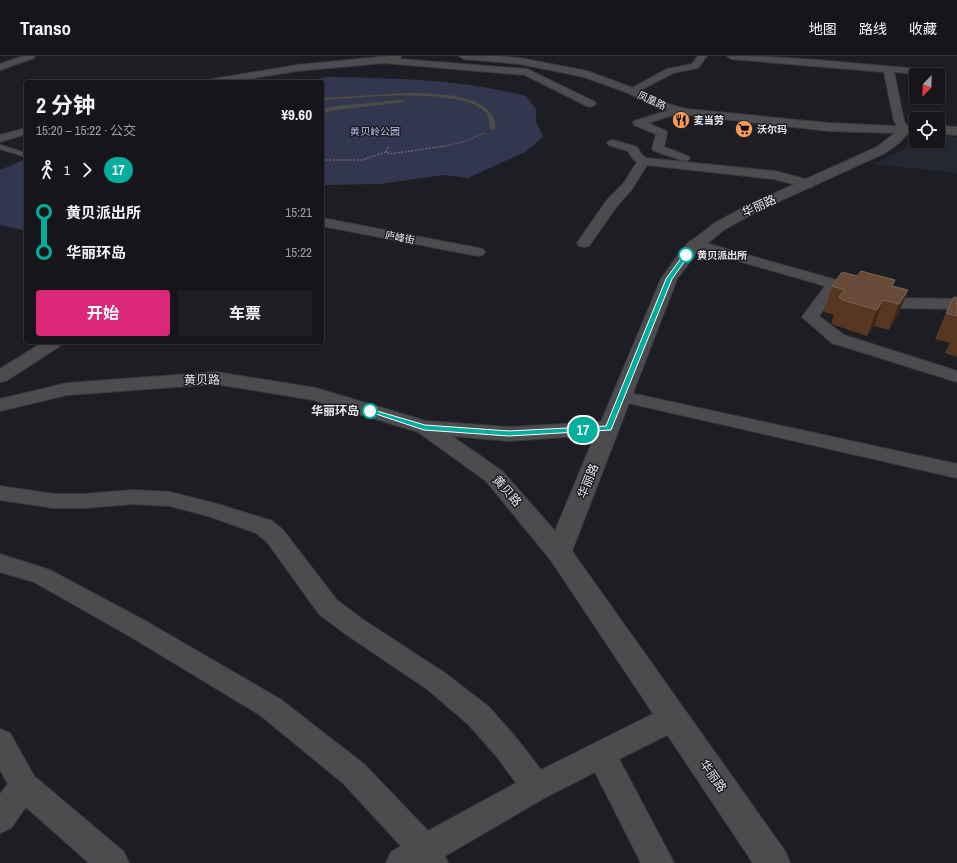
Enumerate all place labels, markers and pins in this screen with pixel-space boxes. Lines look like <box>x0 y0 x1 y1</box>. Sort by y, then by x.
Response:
restaurant icon: 麦当劳 <box>671 110 691 130</box>
place label: 麦当劳 <box>694 114 724 127</box>
supermarket icon: 沃尔玛 <box>734 119 754 139</box>
place label: 沃尔玛 <box>757 123 787 136</box>
marker: 黄贝派出所 <box>678 247 694 263</box>
place label: 黄贝派出所 <box>697 249 747 262</box>
place label: 华丽环岛 <box>311 403 359 419</box>
marker: 华丽环岛 <box>362 403 378 419</box>

